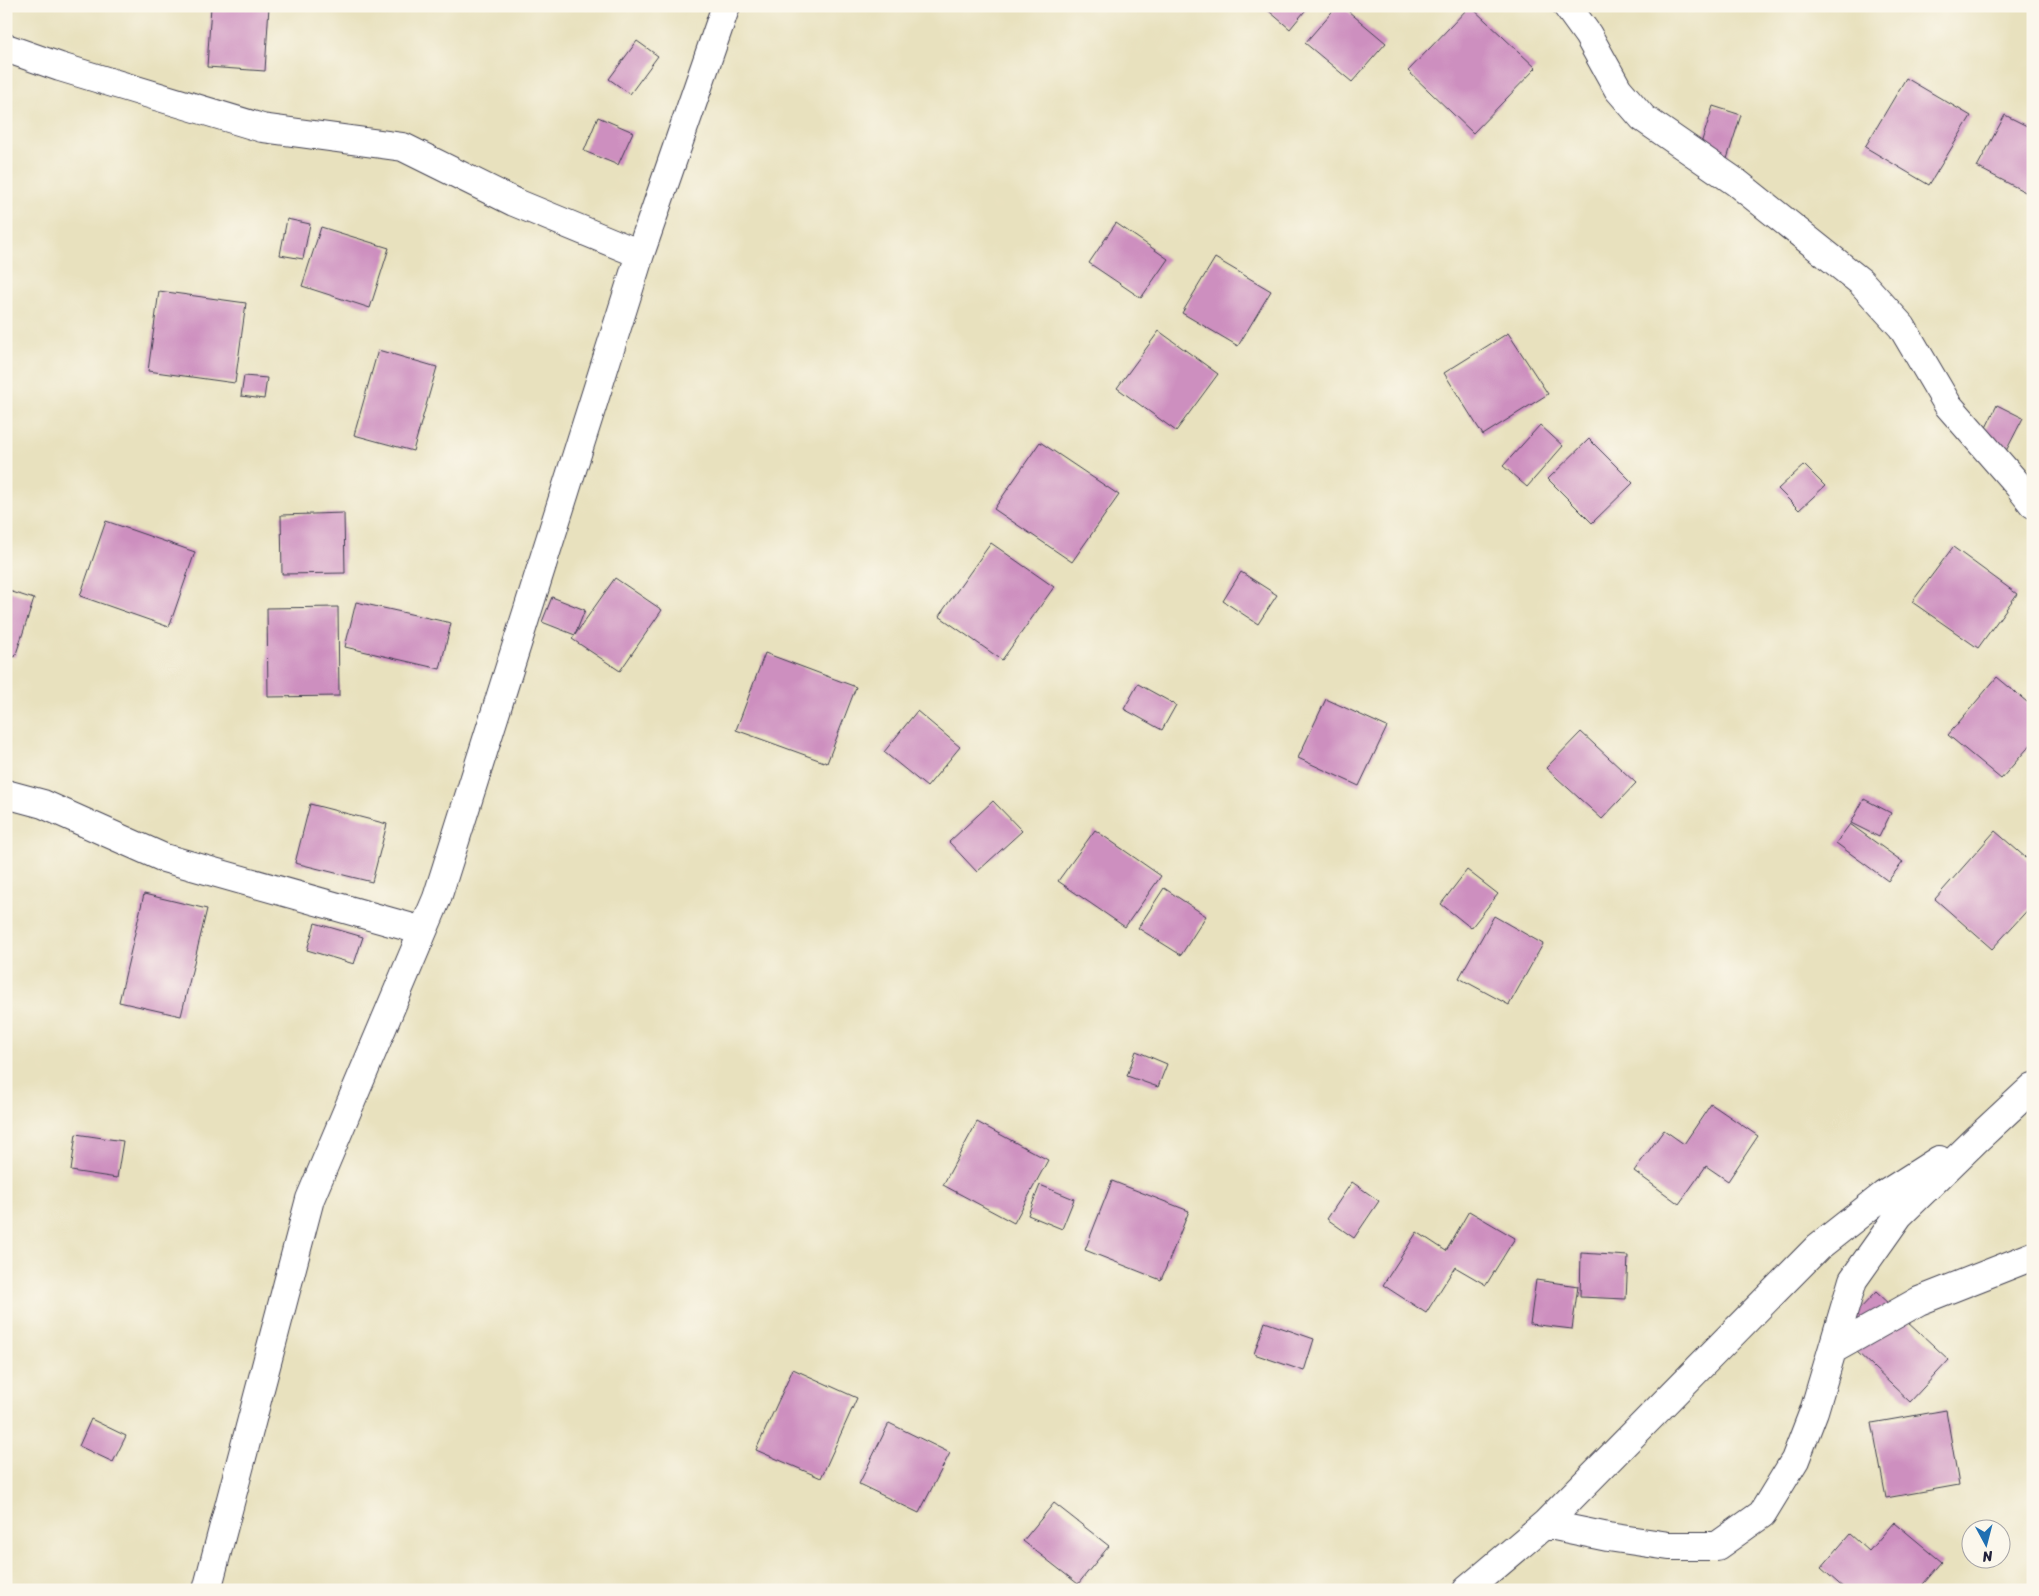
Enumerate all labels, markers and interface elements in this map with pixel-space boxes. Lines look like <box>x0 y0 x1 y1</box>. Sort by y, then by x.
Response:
north arrow <box>1962 1518 2012 1568</box>
text: N <box>1981 1543 1995 1569</box>

